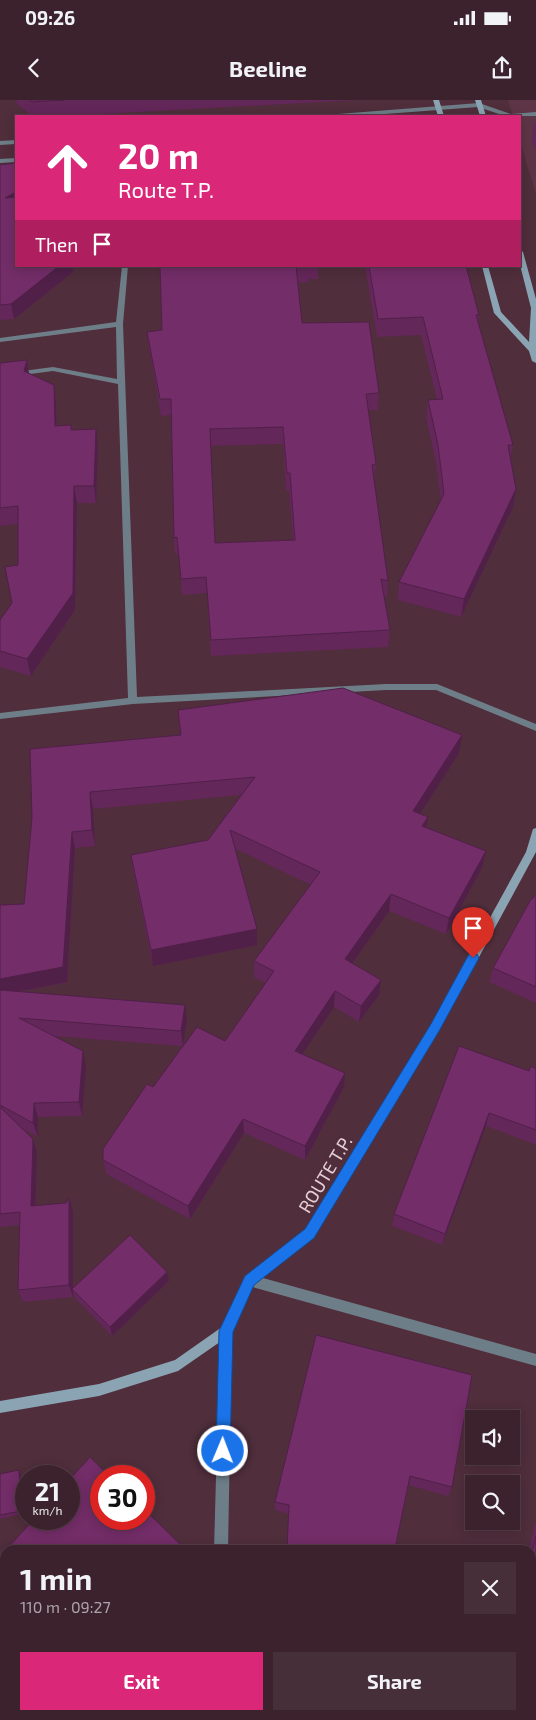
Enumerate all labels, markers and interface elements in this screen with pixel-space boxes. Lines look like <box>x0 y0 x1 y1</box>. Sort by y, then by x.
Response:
text: 09:26 <box>25 6 75 29</box>
icon: back <box>20 54 48 82</box>
icon: share <box>488 54 516 82</box>
text: Beeline <box>229 55 307 81</box>
text: 20 m <box>118 134 199 176</box>
icon: ahead <box>35 135 100 200</box>
text: Route T.P. <box>118 176 214 202</box>
icon: arrive <box>88 230 116 258</box>
text: Then <box>35 233 78 256</box>
pin <box>452 907 494 958</box>
icon: arrive <box>459 914 487 942</box>
street label: ROUTE T.P. <box>293 1131 357 1217</box>
map controls <box>465 1410 520 1530</box>
button: sound <box>465 1410 520 1465</box>
position arrow <box>196 1424 248 1476</box>
speed limit sign: 30 <box>90 1465 155 1530</box>
button: search <box>465 1475 520 1530</box>
text: 21 <box>35 1476 60 1506</box>
text: km/h <box>33 1503 62 1517</box>
text: 1 min <box>20 1560 92 1596</box>
button: close <box>464 1562 516 1614</box>
text: 110 m · 09:27 <box>20 1597 111 1616</box>
button: Exit <box>20 1652 263 1710</box>
button: Share <box>273 1652 516 1710</box>

